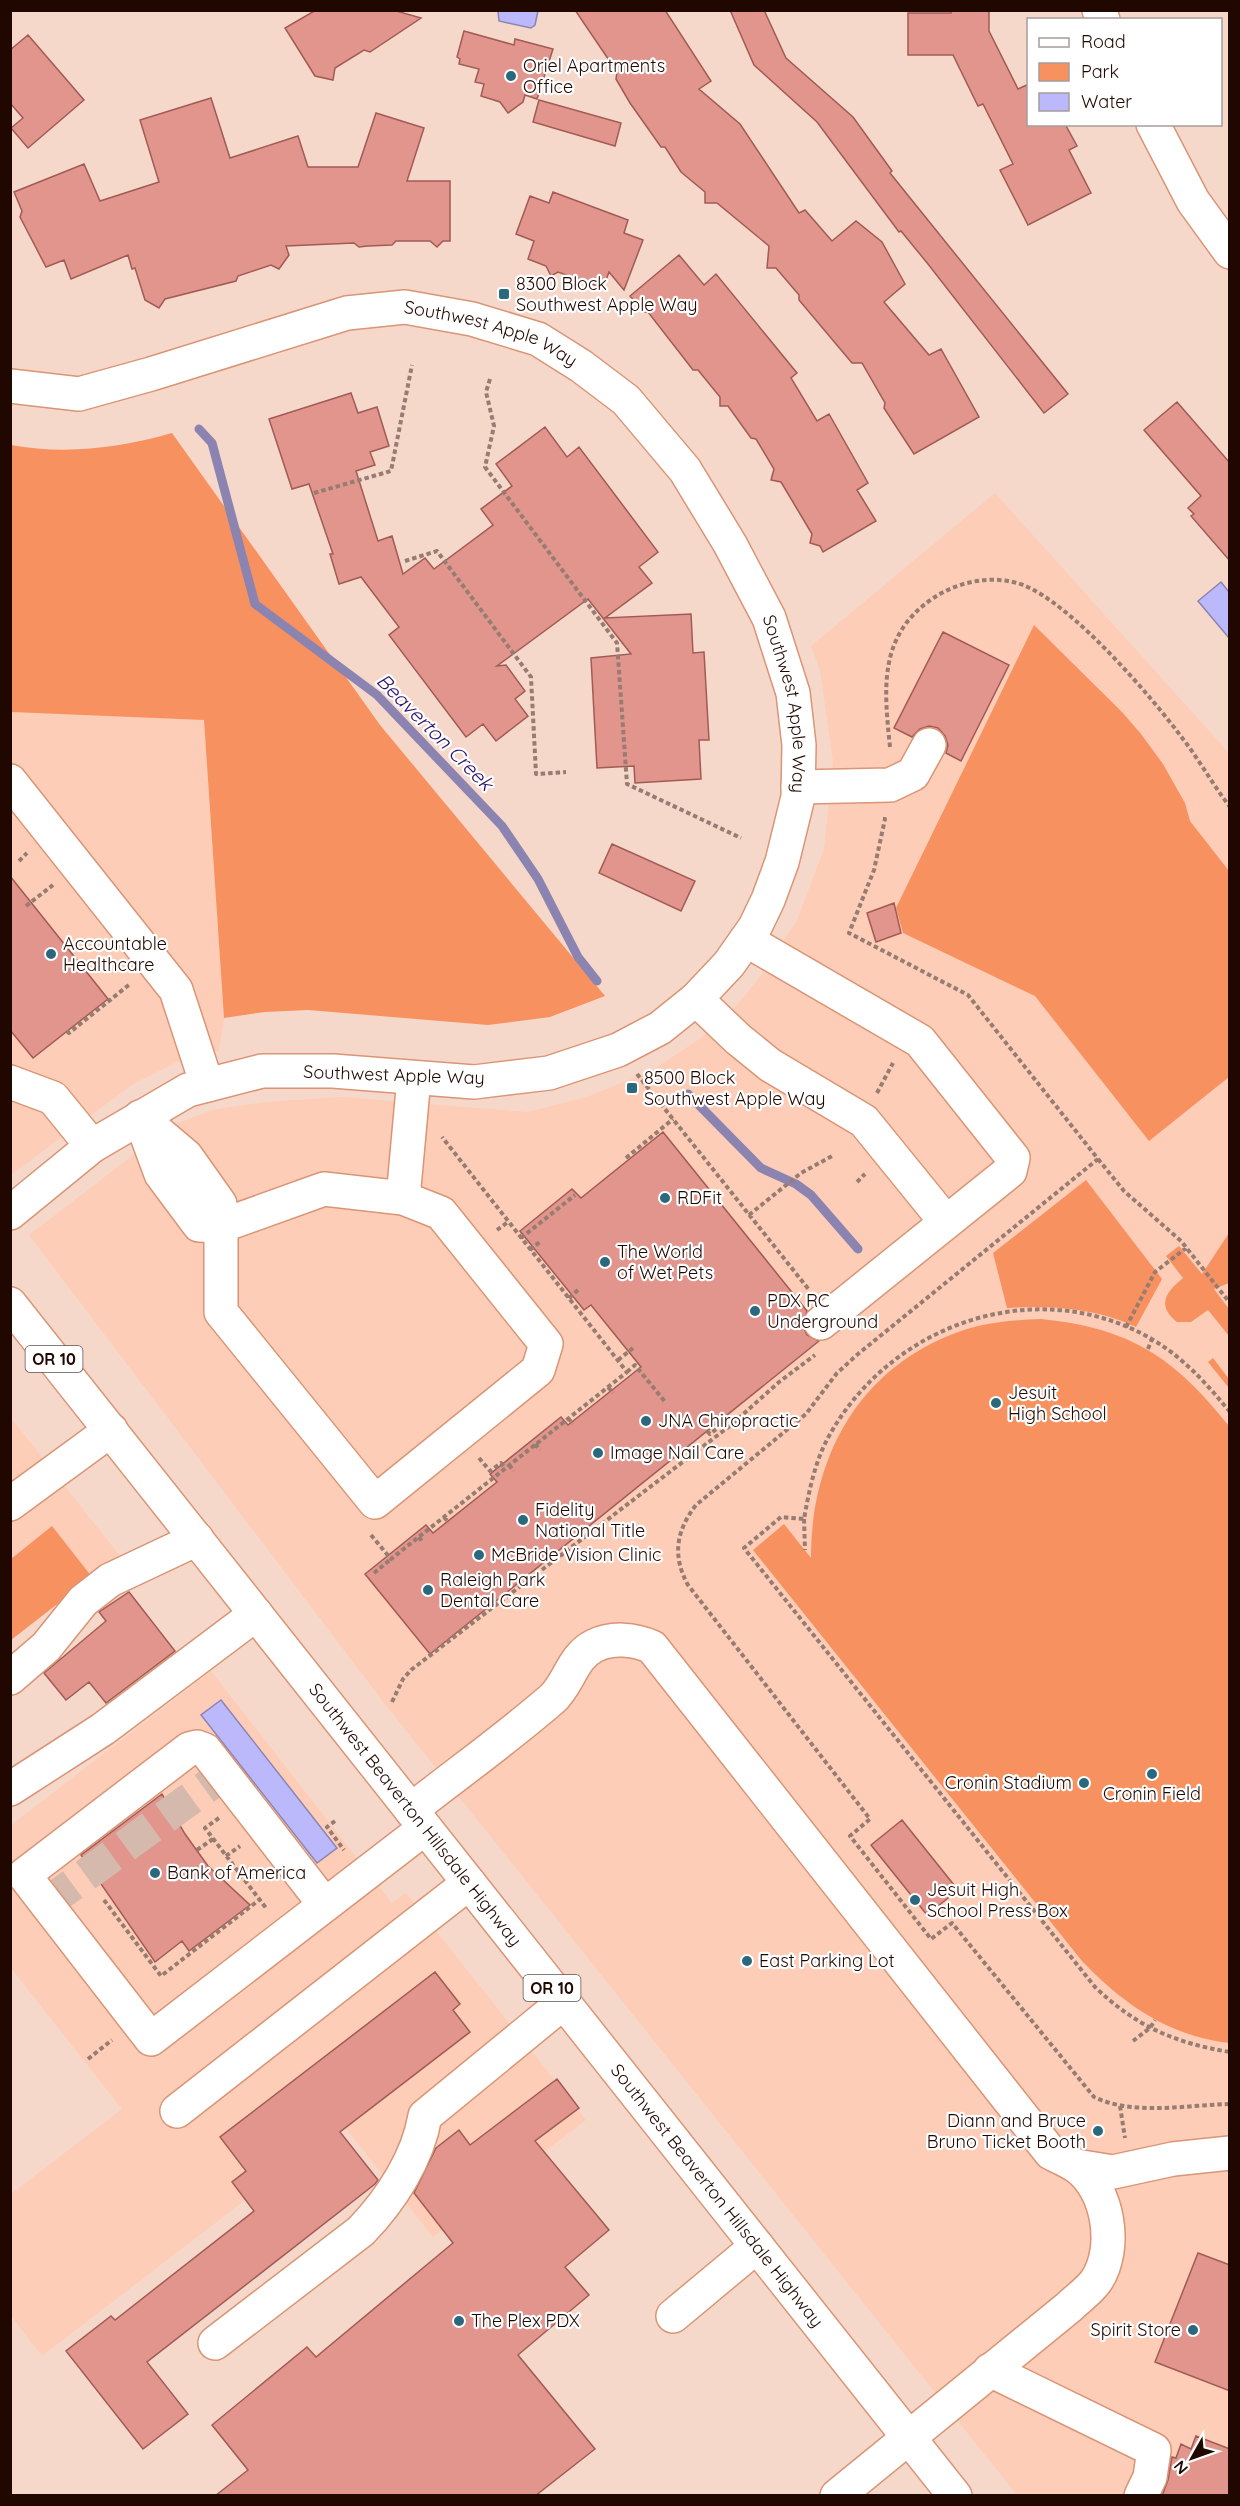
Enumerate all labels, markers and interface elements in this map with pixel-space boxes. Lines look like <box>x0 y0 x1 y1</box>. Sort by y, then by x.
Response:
legend <box>1027 18 1222 126</box>
text: Road <box>1081 30 1126 53</box>
place label: Oriel Apartments Office <box>523 54 665 98</box>
text: Park <box>1081 60 1119 83</box>
marker: Oriel Apartments Office <box>504 69 518 83</box>
text: Water <box>1081 90 1132 113</box>
place label: 8300 Block Southwest Apple Way <box>516 272 698 316</box>
marker: 8300 Block Southwest Apple Way <box>497 287 511 301</box>
street label: Southwest Apple Way <box>402 295 582 372</box>
street label: Southwest Apple Way <box>758 612 811 793</box>
water label: Beaverton Creek <box>372 668 501 797</box>
place label: Accountable Healthcare <box>63 932 167 976</box>
marker: Accountable Healthcare <box>44 947 58 961</box>
street label: Southwest Apple Way <box>303 1060 485 1089</box>
place label: 8500 Block Southwest Apple Way <box>644 1066 826 1110</box>
marker: 8500 Block Southwest Apple Way <box>625 1081 639 1095</box>
place label: RDFit <box>677 1186 722 1209</box>
marker: RDFit <box>658 1191 672 1205</box>
place label: The World of Wet Pets <box>617 1240 713 1284</box>
marker: The World of Wet Pets <box>598 1255 612 1269</box>
place label: PDX RC Underground <box>767 1289 878 1333</box>
marker: PDX RC Underground <box>748 1304 762 1318</box>
road number: OR 10 <box>26 1346 82 1372</box>
place label: Jesuit High School <box>1008 1381 1107 1425</box>
marker: Jesuit High School <box>989 1396 1003 1410</box>
place label: JNA Chiropractic <box>658 1409 798 1432</box>
marker: JNA Chiropractic <box>639 1414 653 1428</box>
place label: Image Nail Care <box>610 1441 744 1464</box>
marker: Image Nail Care <box>591 1446 605 1460</box>
place label: Fidelity National Title <box>535 1498 645 1542</box>
marker: Fidelity National Title <box>516 1513 530 1527</box>
place label: McBride Vision Clinic <box>491 1543 661 1566</box>
marker: McBride Vision Clinic <box>472 1548 486 1562</box>
place label: Raleigh Park Dental Care <box>440 1568 546 1612</box>
marker: Raleigh Park Dental Care <box>421 1583 435 1597</box>
street label: Southwest Beaverton Hillsdale Highway <box>304 1678 527 1951</box>
marker: Cronin Field <box>1145 1767 1159 1781</box>
place label: Cronin Stadium <box>945 1771 1072 1794</box>
marker: Cronin Stadium <box>1077 1776 1091 1790</box>
place label: Cronin Field <box>1103 1782 1201 1805</box>
place label: Bank of America <box>167 1861 306 1884</box>
marker: Bank of America <box>148 1866 162 1880</box>
place label: Jesuit High School Press Box <box>927 1878 1068 1922</box>
marker: Jesuit High School Press Box <box>908 1893 922 1907</box>
place label: East Parking Lot <box>759 1949 895 1972</box>
marker: East Parking Lot <box>740 1954 754 1968</box>
road number: OR 10 <box>524 1975 580 2001</box>
street label: Southwest Beaverton Hillsdale Highway <box>606 2059 829 2332</box>
place label: Diann and Bruce Bruno Ticket Booth <box>927 2109 1086 2153</box>
marker: Diann and Bruce Bruno Ticket Booth <box>1091 2124 1105 2138</box>
place label: The Plex PDX <box>471 2309 580 2332</box>
marker: The Plex PDX <box>452 2314 466 2328</box>
place label: Spirit Store <box>1091 2318 1181 2341</box>
marker: Spirit Store <box>1186 2323 1200 2337</box>
north arrow <box>1162 2428 1222 2488</box>
text: N <box>1169 2457 1192 2479</box>

